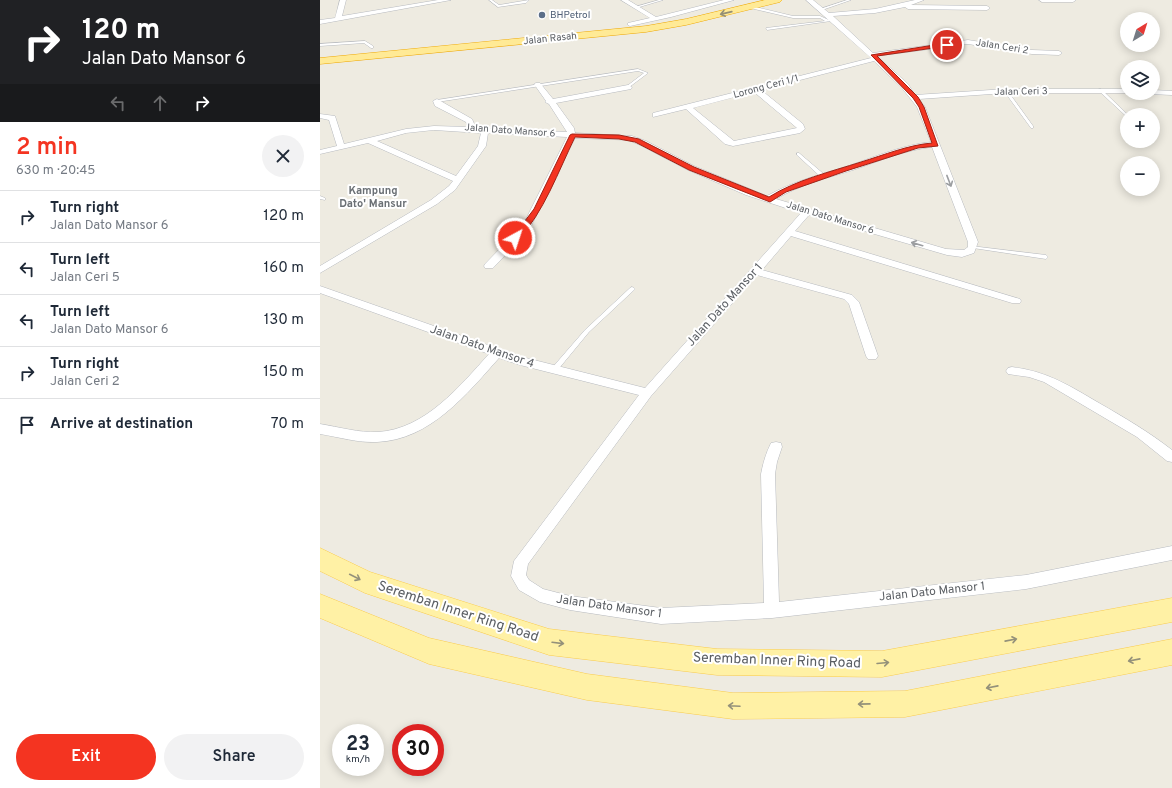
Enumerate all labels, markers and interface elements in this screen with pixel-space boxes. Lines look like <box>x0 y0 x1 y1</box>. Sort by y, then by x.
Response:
place label: BHPetrol <box>550 9 590 22</box>
marker: BHPetrol <box>537 10 547 20</box>
one-way arrow <box>720 10 733 17</box>
north arrow <box>1120 12 1160 52</box>
map controls <box>1120 12 1160 196</box>
text: 120 m <box>82 13 160 49</box>
icon: right <box>16 16 68 68</box>
pin <box>930 28 964 62</box>
street label: Jalan Rasah <box>522 30 578 48</box>
icon: arrive <box>936 34 958 56</box>
street label: Jalan Ceri 2 <box>975 36 1029 58</box>
text: Jalan Dato Mansor 6 <box>82 48 246 71</box>
button: layers <box>1120 60 1160 100</box>
street label: Lorong Ceri 1/1 <box>732 72 800 102</box>
street label: Jalan Ceri 3 <box>994 85 1048 99</box>
icon: left <box>107 92 129 114</box>
icon: ahead <box>149 92 171 114</box>
icon: right <box>191 92 213 114</box>
button: + <box>1120 108 1160 148</box>
street label: Jalan Dato Mansor 6 <box>464 121 556 141</box>
text: 2 min <box>16 133 78 163</box>
button: close <box>262 135 304 177</box>
button: − <box>1120 156 1160 196</box>
text: 630 m · 20:45 <box>16 163 95 179</box>
one-way arrow <box>946 174 954 186</box>
district label: Kampung Dato' Mansur <box>339 184 407 211</box>
street label: Jalan Dato Mansor 6 <box>785 198 876 238</box>
text: Turn right <box>50 199 119 218</box>
icon: right <box>16 206 38 228</box>
text: 120 m <box>263 207 304 226</box>
position arrow <box>494 217 536 259</box>
text: Jalan Dato Mansor 6 <box>50 218 169 234</box>
one-way arrow <box>911 240 924 247</box>
text: Turn left <box>50 251 110 270</box>
icon: left <box>16 258 38 280</box>
text: 160 m <box>264 259 304 278</box>
street label: Jalan Dato Mansor 1 <box>683 260 767 350</box>
text: Jalan Ceri 5 <box>50 270 120 286</box>
text: Turn left <box>50 303 110 322</box>
icon: left <box>16 310 38 332</box>
text: 130 m <box>264 311 304 330</box>
text: Jalan Dato Mansor 6 <box>50 322 169 338</box>
street label: Jalan Dato Mansor 4 <box>428 322 536 372</box>
text: Turn right <box>50 355 119 374</box>
icon: right <box>16 362 38 384</box>
text: 150 m <box>263 363 304 382</box>
text: Jalan Ceri 2 <box>50 374 120 390</box>
icon: arrive <box>16 414 38 436</box>
text: Arrive at destination <box>50 415 193 434</box>
text: 70 m <box>271 415 304 434</box>
one-way arrow <box>349 574 361 581</box>
street label: Seremban Inner Ring Road <box>375 578 541 646</box>
street label: Jalan Dato Mansor 1 <box>878 578 986 606</box>
street label: Jalan Dato Mansor 1 <box>555 592 663 622</box>
one-way arrow <box>1004 636 1017 644</box>
one-way arrow <box>551 639 564 646</box>
street label: Seremban Inner Ring Road <box>693 650 861 672</box>
one-way arrow <box>1128 656 1141 664</box>
one-way arrow <box>876 659 889 667</box>
one-way arrow <box>986 683 999 691</box>
one-way arrow <box>858 700 871 708</box>
one-way arrow <box>728 702 741 709</box>
speed limit sign: 30 <box>392 724 444 776</box>
text: 23 <box>346 732 370 758</box>
button: Exit <box>16 734 156 780</box>
button: Share <box>164 734 304 780</box>
text: km/h <box>346 753 370 766</box>

